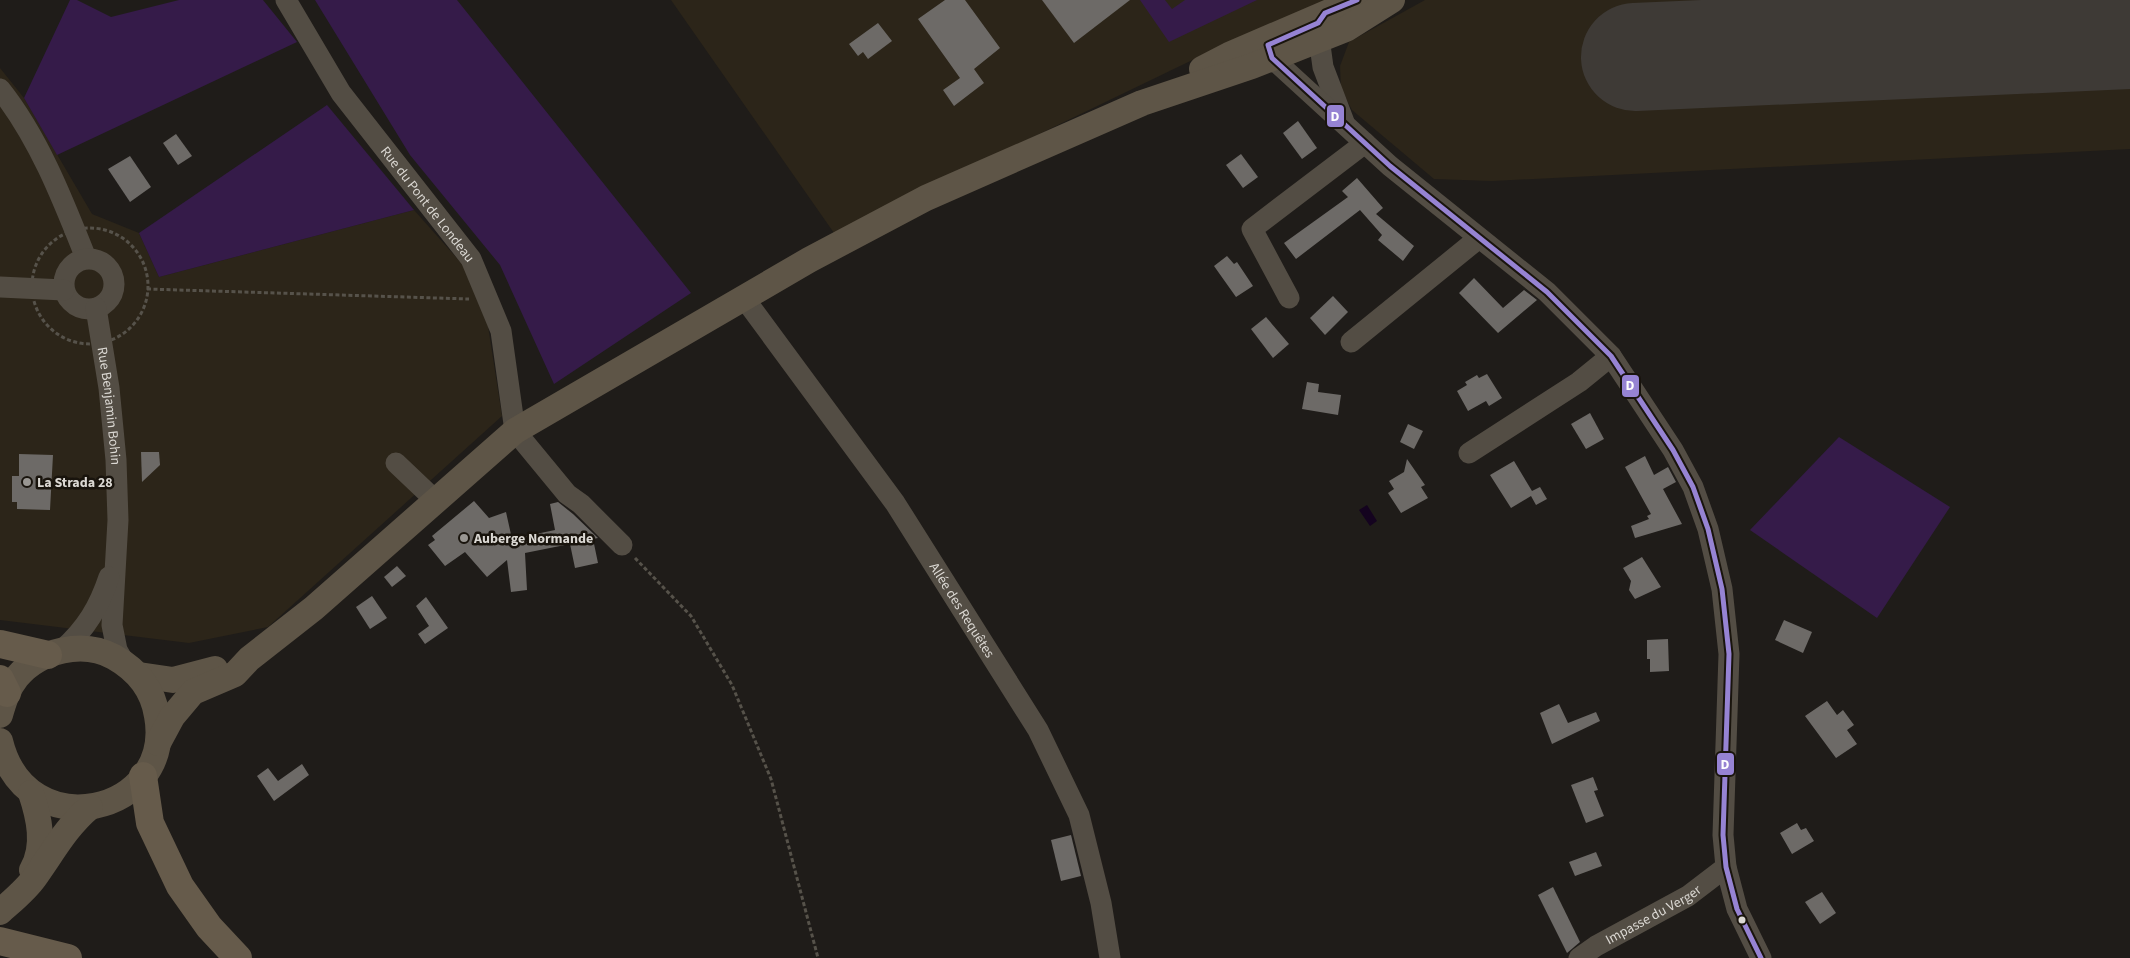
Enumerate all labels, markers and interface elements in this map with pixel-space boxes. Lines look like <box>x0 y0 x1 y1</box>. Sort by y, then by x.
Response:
line badge: D <box>1326 104 1345 128</box>
text: D <box>1331 107 1340 127</box>
street label: Rue du Pont de Londeau <box>375 142 479 267</box>
street label: Rue Benjamin Bohin <box>91 346 125 465</box>
line badge: D <box>1621 374 1640 398</box>
text: D <box>1626 376 1635 396</box>
place label: La Strada 28 <box>37 473 113 493</box>
marker: La Strada 28 <box>21 476 33 488</box>
place label: Auberge Normande <box>473 529 593 549</box>
marker: Auberge Normande <box>458 532 470 544</box>
street label: Allée des Requêtes <box>924 559 999 662</box>
line badge: D <box>1716 752 1735 776</box>
text: D <box>1721 755 1730 775</box>
street label: Impasse du Verger <box>1602 880 1706 950</box>
unlabelled marker <box>1737 915 1747 925</box>

